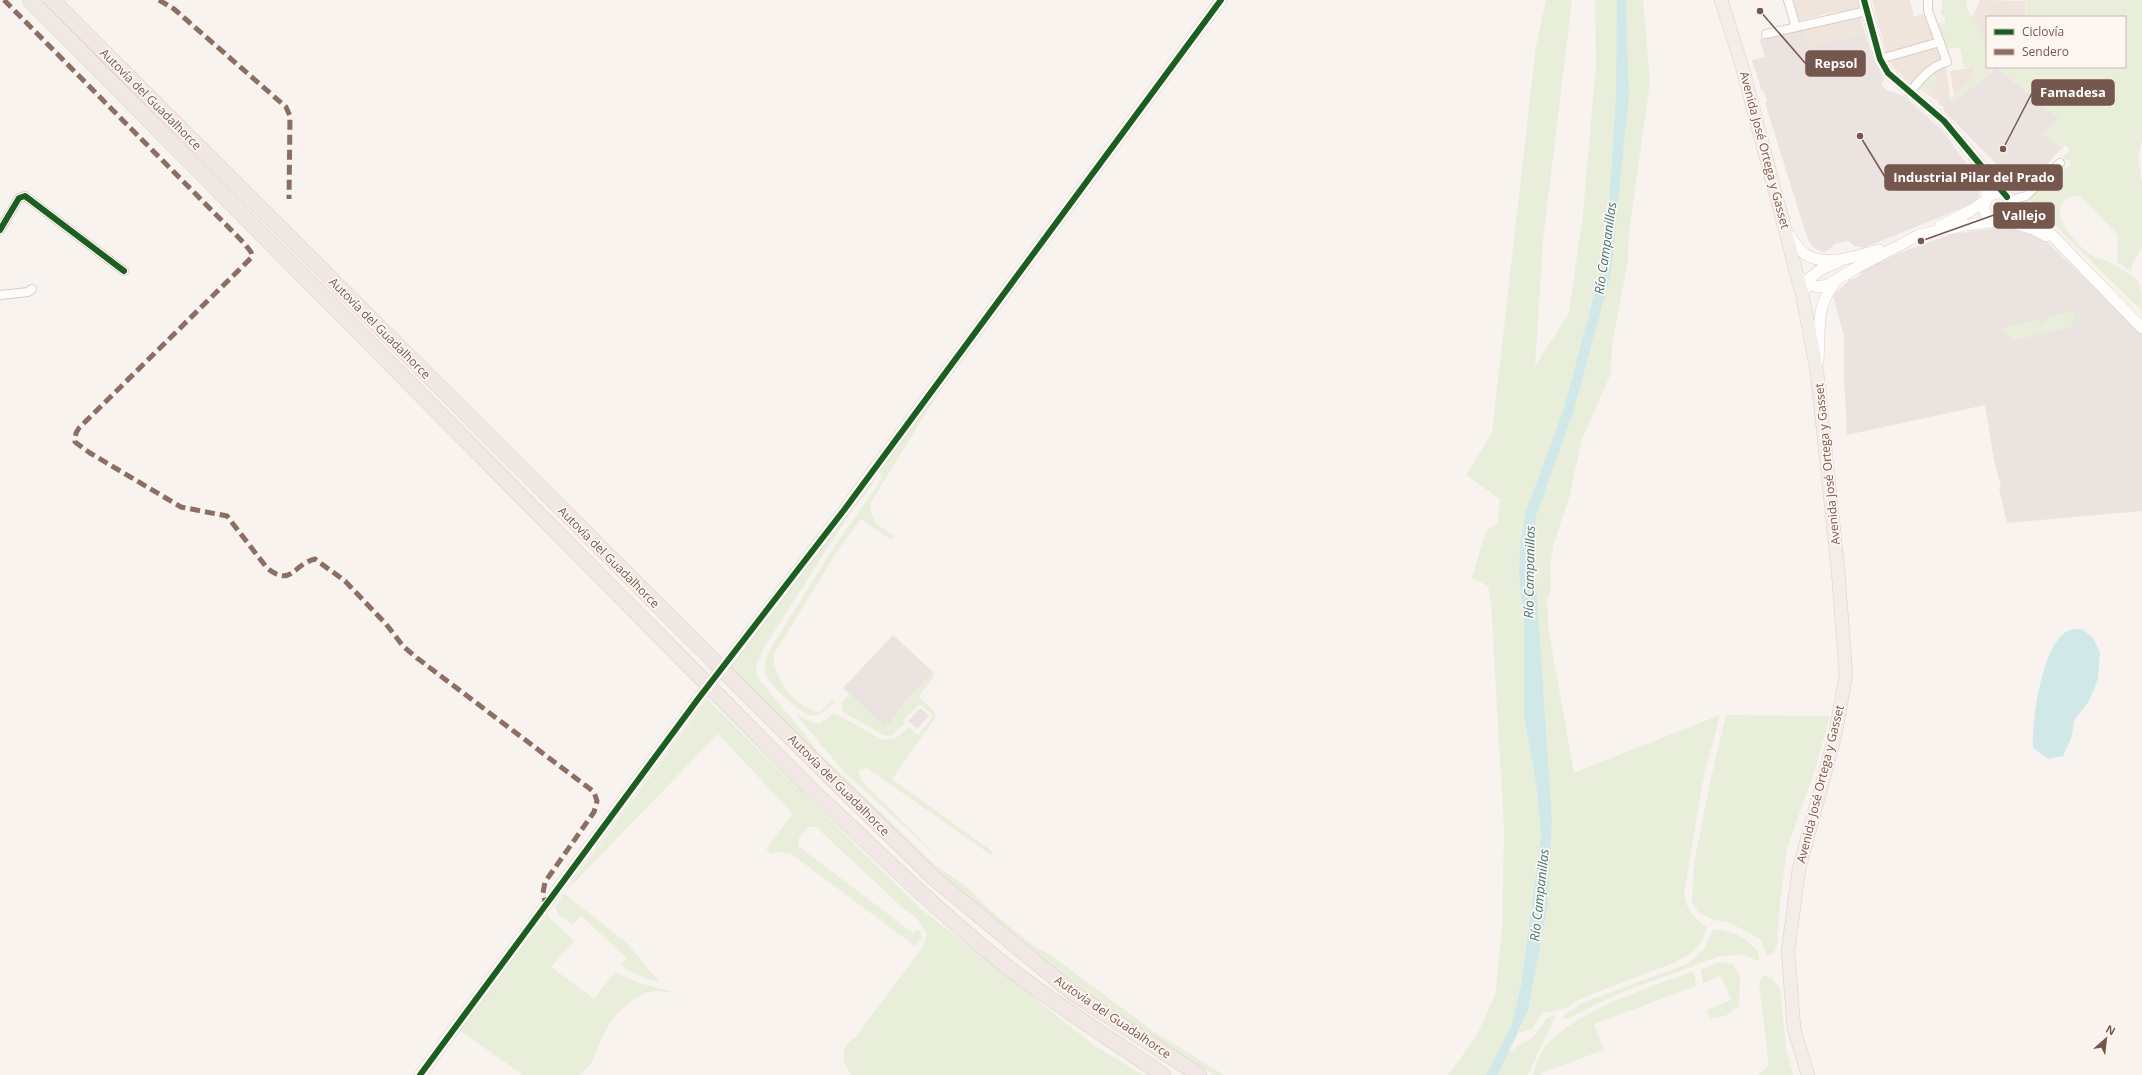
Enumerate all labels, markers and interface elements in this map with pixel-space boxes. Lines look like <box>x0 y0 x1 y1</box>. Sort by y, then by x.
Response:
legend <box>1986 16 2126 68</box>
text: Ciclovía <box>2022 23 2064 40</box>
text: Sendero <box>2022 43 2069 60</box>
street label: Autovía del Guadalhorce <box>96 44 206 154</box>
callout: Repsol <box>1806 51 1865 76</box>
text: Repsol <box>1815 54 1857 72</box>
street label: Avenida José Ortega y Gasset <box>1736 69 1794 231</box>
callout: Famadesa <box>2032 80 2114 105</box>
text: Famadesa <box>2040 83 2106 101</box>
callout: Industrial Pilar del Prado <box>1885 165 2062 190</box>
text: Industrial Pilar del Prado <box>1893 168 2055 186</box>
water label: Río Campanillas <box>1590 200 1620 295</box>
callout: Vallejo <box>1994 203 2054 228</box>
text: Vallejo <box>2002 206 2046 224</box>
street label: Autovía del Guadalhorce <box>325 273 435 383</box>
street label: Avenida José Ortega y Gasset <box>1810 382 1844 546</box>
street label: Autovía del Guadalhorce <box>554 502 664 612</box>
water label: Río Campanillas <box>1519 525 1539 619</box>
street label: Avenida José Ortega y Gasset <box>1792 703 1848 865</box>
street label: Autovía del Guadalhorce <box>784 730 894 840</box>
water label: Río Campanillas <box>1525 847 1553 942</box>
street label: Autovía del Guadalhorce <box>1051 972 1175 1063</box>
north arrow <box>2086 1019 2126 1059</box>
text: N <box>2103 1021 2118 1038</box>

